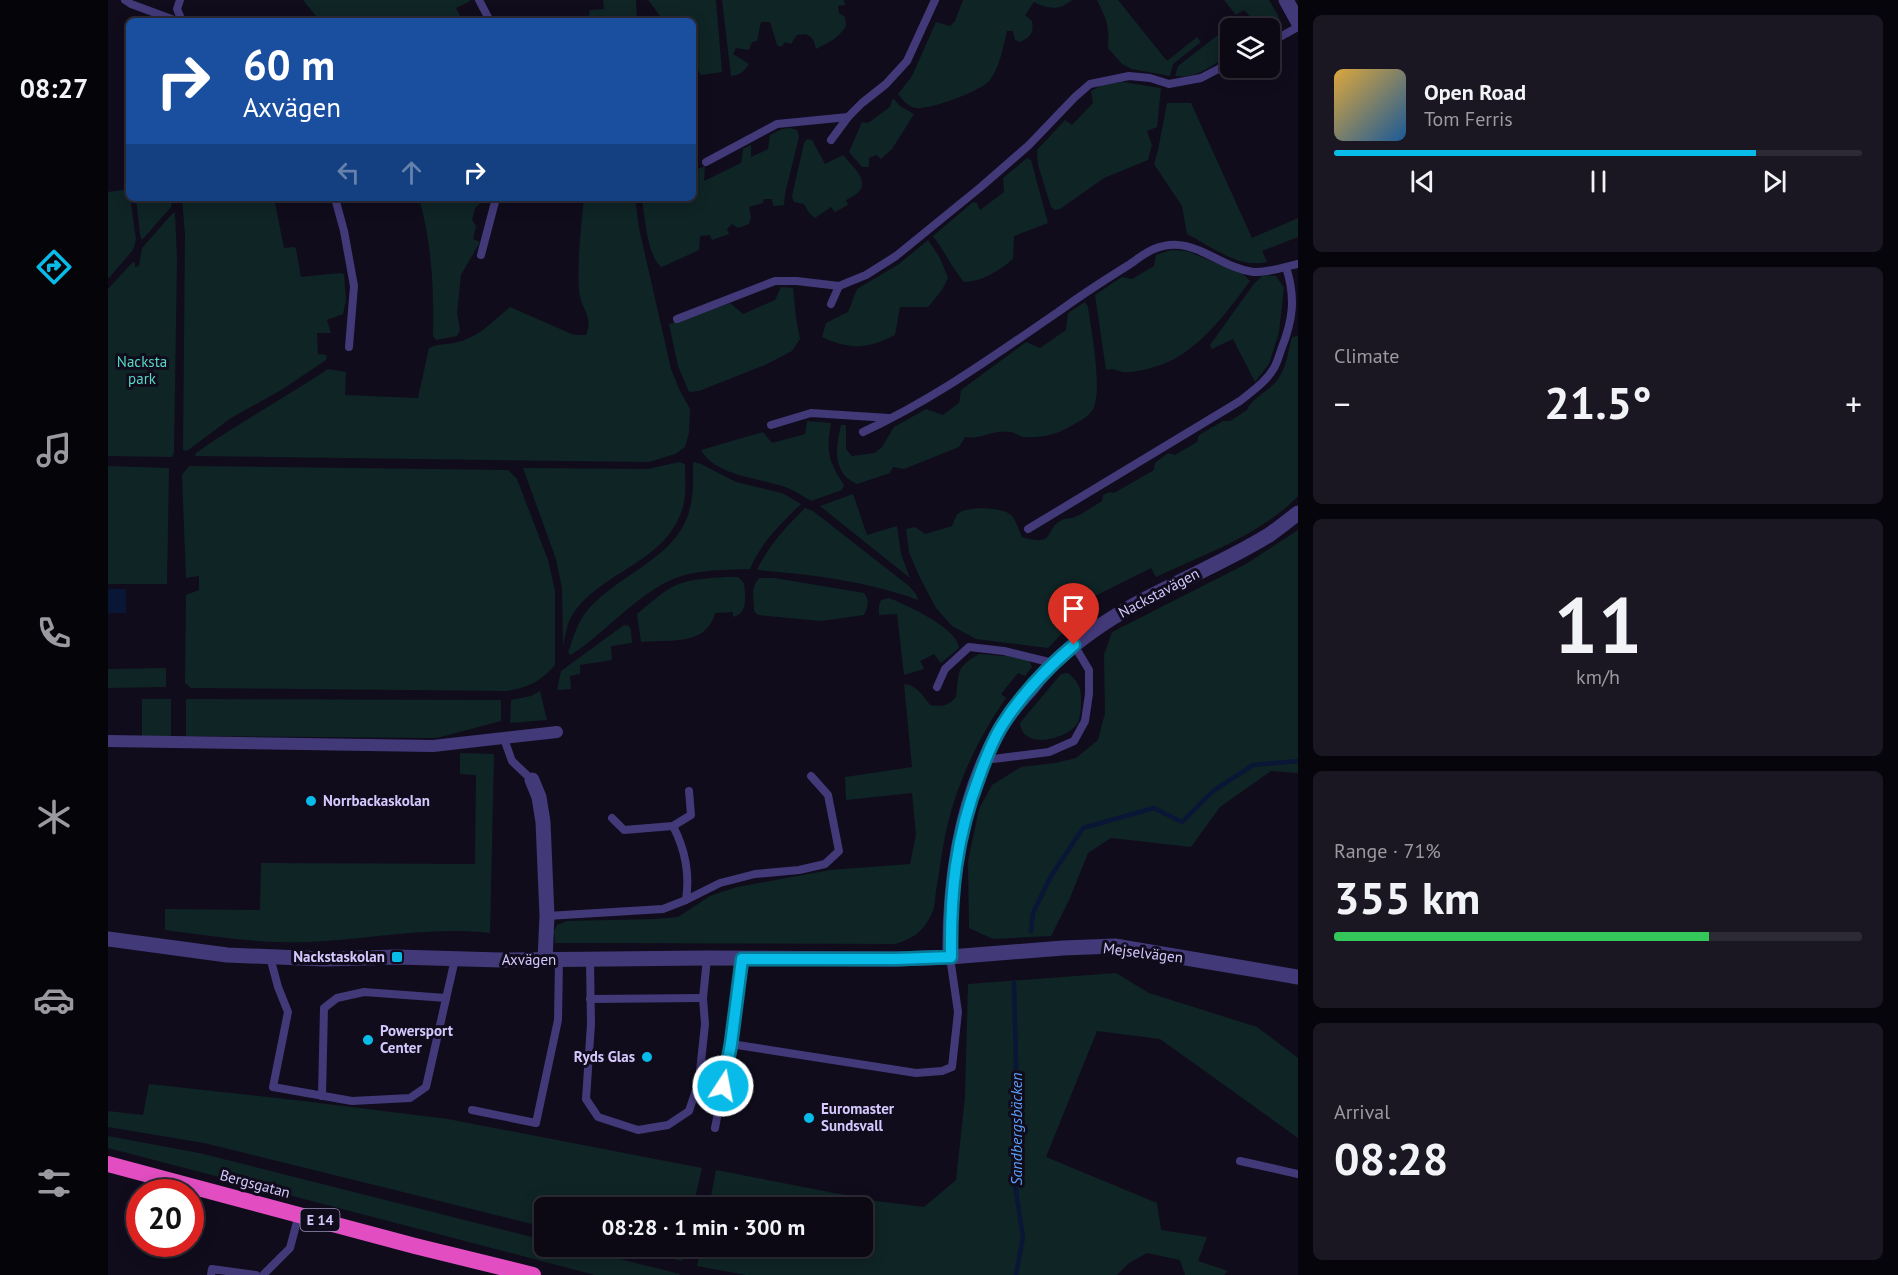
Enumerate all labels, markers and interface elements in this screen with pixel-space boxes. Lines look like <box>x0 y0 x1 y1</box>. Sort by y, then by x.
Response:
map controls <box>1220 18 1280 78</box>
button: layers <box>1220 18 1280 78</box>
text: 60 m <box>243 37 335 92</box>
icon: right <box>144 42 222 120</box>
text: 08:27 <box>20 71 88 105</box>
text: Open Road <box>1424 78 1526 106</box>
text: Axvägen <box>243 90 341 124</box>
text: Tom Ferris <box>1424 106 1513 132</box>
icon: left <box>332 156 365 189</box>
icon: ahead <box>395 156 428 189</box>
icon: right <box>458 156 491 189</box>
icon: previous <box>1406 165 1439 198</box>
icon: pause <box>1582 165 1615 198</box>
icon: next <box>1758 165 1791 198</box>
icon: directions <box>33 246 75 288</box>
text: Climate <box>1334 343 1400 369</box>
park label: Nacksta park <box>117 352 167 388</box>
text: 21.5° <box>1544 373 1652 431</box>
text: − <box>1334 382 1351 425</box>
text: + <box>1845 382 1862 425</box>
icon: music <box>33 429 75 471</box>
street label: Nackstavägen <box>1115 563 1202 622</box>
text: 11 <box>1554 574 1642 675</box>
pin <box>1048 583 1099 645</box>
icon: arrive <box>1057 592 1090 625</box>
icon: phone <box>33 612 75 654</box>
text: km/h <box>1576 664 1620 690</box>
place label: Norrbackaskolan <box>323 791 430 810</box>
marker: Norrbackaskolan <box>304 794 318 808</box>
icon: climate <box>33 796 75 838</box>
text: Range · 71% <box>1334 838 1441 864</box>
text: 355 km <box>1334 868 1480 926</box>
street label: Mejselvägen <box>1102 938 1184 967</box>
place label: Nackstaskolan <box>293 947 385 966</box>
marker: Nackstaskolan <box>390 950 404 964</box>
street label: Axvägen <box>502 950 556 969</box>
icon: car <box>33 979 75 1021</box>
place label: Powersport Center <box>380 1021 454 1057</box>
marker: Powersport Center <box>361 1033 375 1047</box>
place label: Ryds Glas <box>574 1047 635 1066</box>
marker: Ryds Glas <box>640 1050 654 1064</box>
position arrow <box>691 1054 755 1118</box>
water label: Sandbergsbäcken <box>1006 1072 1026 1186</box>
place label: Euromaster Sundsvall <box>821 1099 895 1135</box>
text: Arrival <box>1334 1099 1390 1125</box>
marker: Euromaster Sundsvall <box>802 1111 816 1125</box>
text: 08:28 <box>1334 1129 1448 1187</box>
icon: filters <box>33 1162 75 1204</box>
street label: Bergsgatan <box>218 1165 292 1202</box>
speed limit sign: 20 <box>126 1179 204 1257</box>
road number: E 14 <box>300 1209 340 1231</box>
text: 08:28 · 1 min · 300 m <box>602 1213 805 1241</box>

